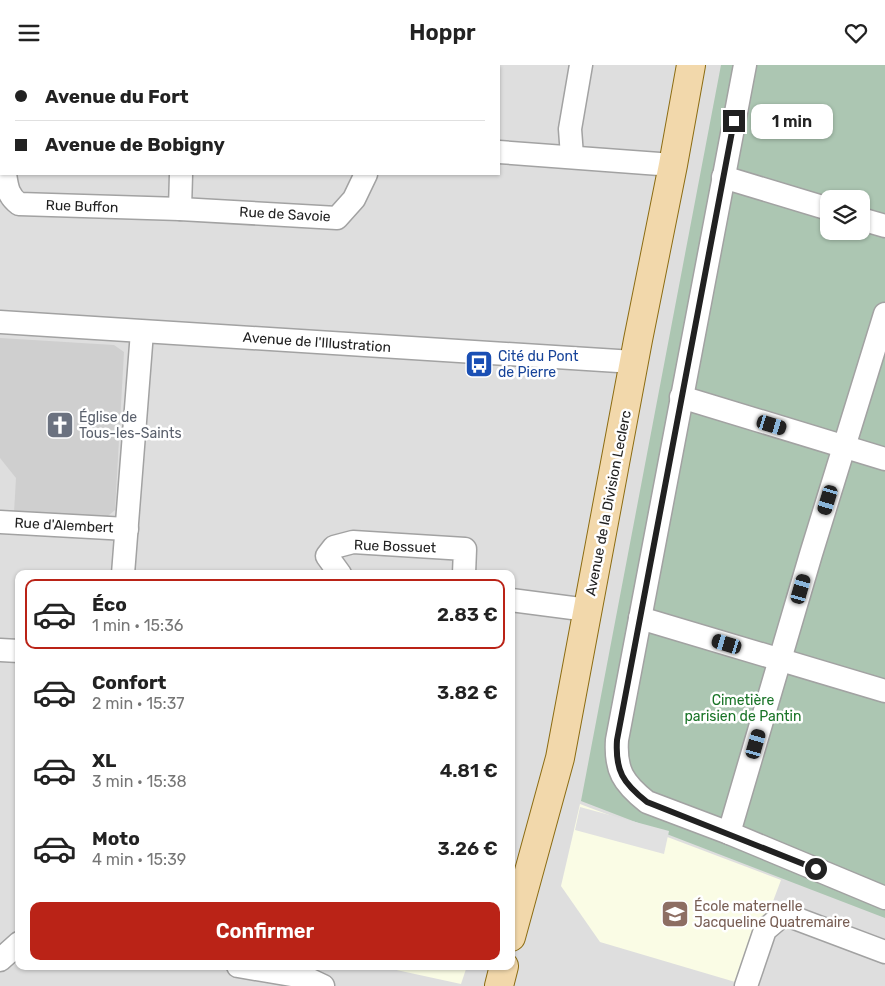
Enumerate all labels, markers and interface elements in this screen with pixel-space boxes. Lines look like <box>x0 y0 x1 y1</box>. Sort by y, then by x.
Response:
icon: menu <box>15 19 43 47</box>
text: Hoppr <box>409 19 476 46</box>
icon: heart <box>842 19 870 47</box>
text: Avenue du Fort <box>45 85 189 108</box>
callout: 1 min <box>752 103 834 139</box>
route end <box>723 110 745 132</box>
text: 1 min <box>772 112 812 131</box>
text: Avenue de Bobigny <box>45 133 225 156</box>
map controls <box>820 190 870 240</box>
button: layers <box>820 190 870 240</box>
street label: Rue Buffon <box>45 197 119 216</box>
street label: Rue de Savoie <box>239 204 331 225</box>
street label: Avenue de l'Illustration <box>242 329 392 356</box>
place label: Cité du Pont de Pierre <box>498 348 579 381</box>
bus stop icon: Cité du Pont de Pierre <box>464 349 494 379</box>
place label: Église de Tous-les-Saints <box>79 408 182 442</box>
street label: Avenue de la Division Leclerc <box>582 409 635 597</box>
church icon: Église de Tous-les-Saints <box>45 410 75 440</box>
car <box>755 413 788 437</box>
car <box>816 483 839 517</box>
street label: Rue d'Alembert <box>14 514 115 537</box>
street label: Rue Bossuet <box>354 537 437 556</box>
car <box>789 573 812 605</box>
icon: car <box>32 592 77 637</box>
text: Éco <box>92 593 127 616</box>
text: 2.83 € <box>437 603 498 626</box>
text: 1 min · 15:36 <box>92 616 183 635</box>
car <box>710 632 743 656</box>
icon: car <box>32 670 77 715</box>
text: Confort <box>92 671 166 694</box>
text: 3.82 € <box>437 681 498 704</box>
park label: Cimetière parisien de Pantin <box>685 692 801 725</box>
text: 2 min · 15:37 <box>92 694 185 713</box>
car <box>744 728 767 760</box>
icon: car <box>32 748 77 793</box>
text: XL <box>92 749 116 772</box>
text: 4.81 € <box>440 759 498 782</box>
text: 3 min · 15:38 <box>92 772 187 791</box>
icon: car <box>32 826 77 871</box>
text: Moto <box>92 827 140 850</box>
text: 3.26 € <box>437 837 498 860</box>
text: 4 min · 15:39 <box>92 850 186 869</box>
route start <box>805 858 827 880</box>
place label: École maternelle Jacqueline Quatremaire <box>694 897 850 931</box>
school or university icon: École maternelle Jacqueline Quatremaire <box>660 899 690 929</box>
button: Confirmer <box>30 902 500 960</box>

